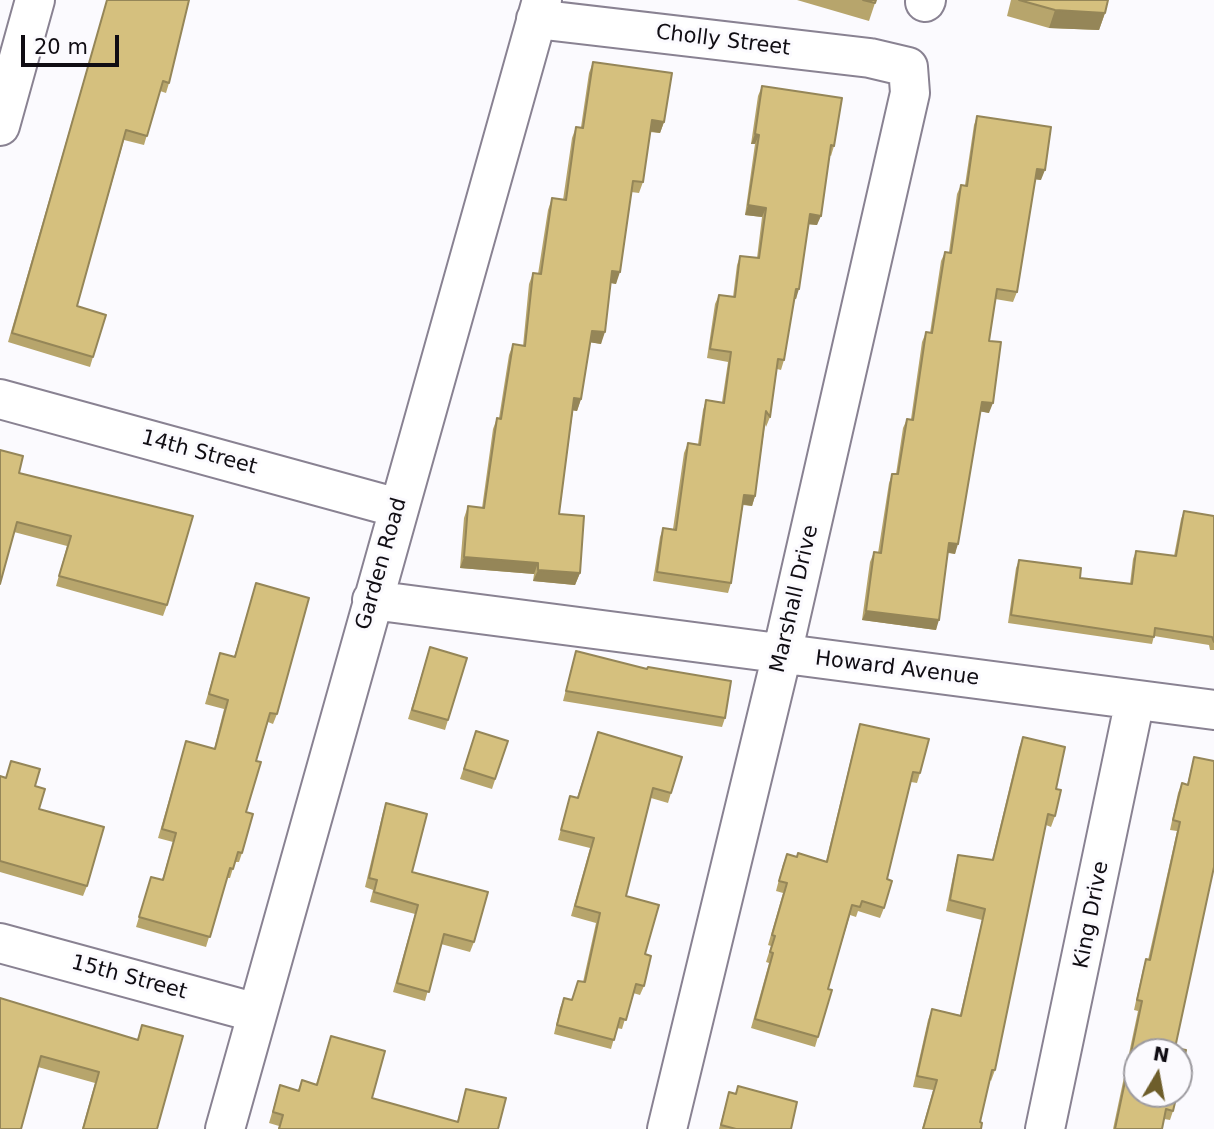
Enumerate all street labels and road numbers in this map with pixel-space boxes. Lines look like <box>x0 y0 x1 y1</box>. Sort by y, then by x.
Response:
street label: Cholly Street <box>654 20 792 62</box>
street label: 14th Street <box>138 425 260 481</box>
street label: Garden Road <box>351 495 413 633</box>
street label: Marshall Drive <box>766 523 824 675</box>
street label: Howard Avenue <box>814 646 980 692</box>
street label: King Drive <box>1069 859 1115 971</box>
street label: 15th Street <box>68 950 190 1006</box>

